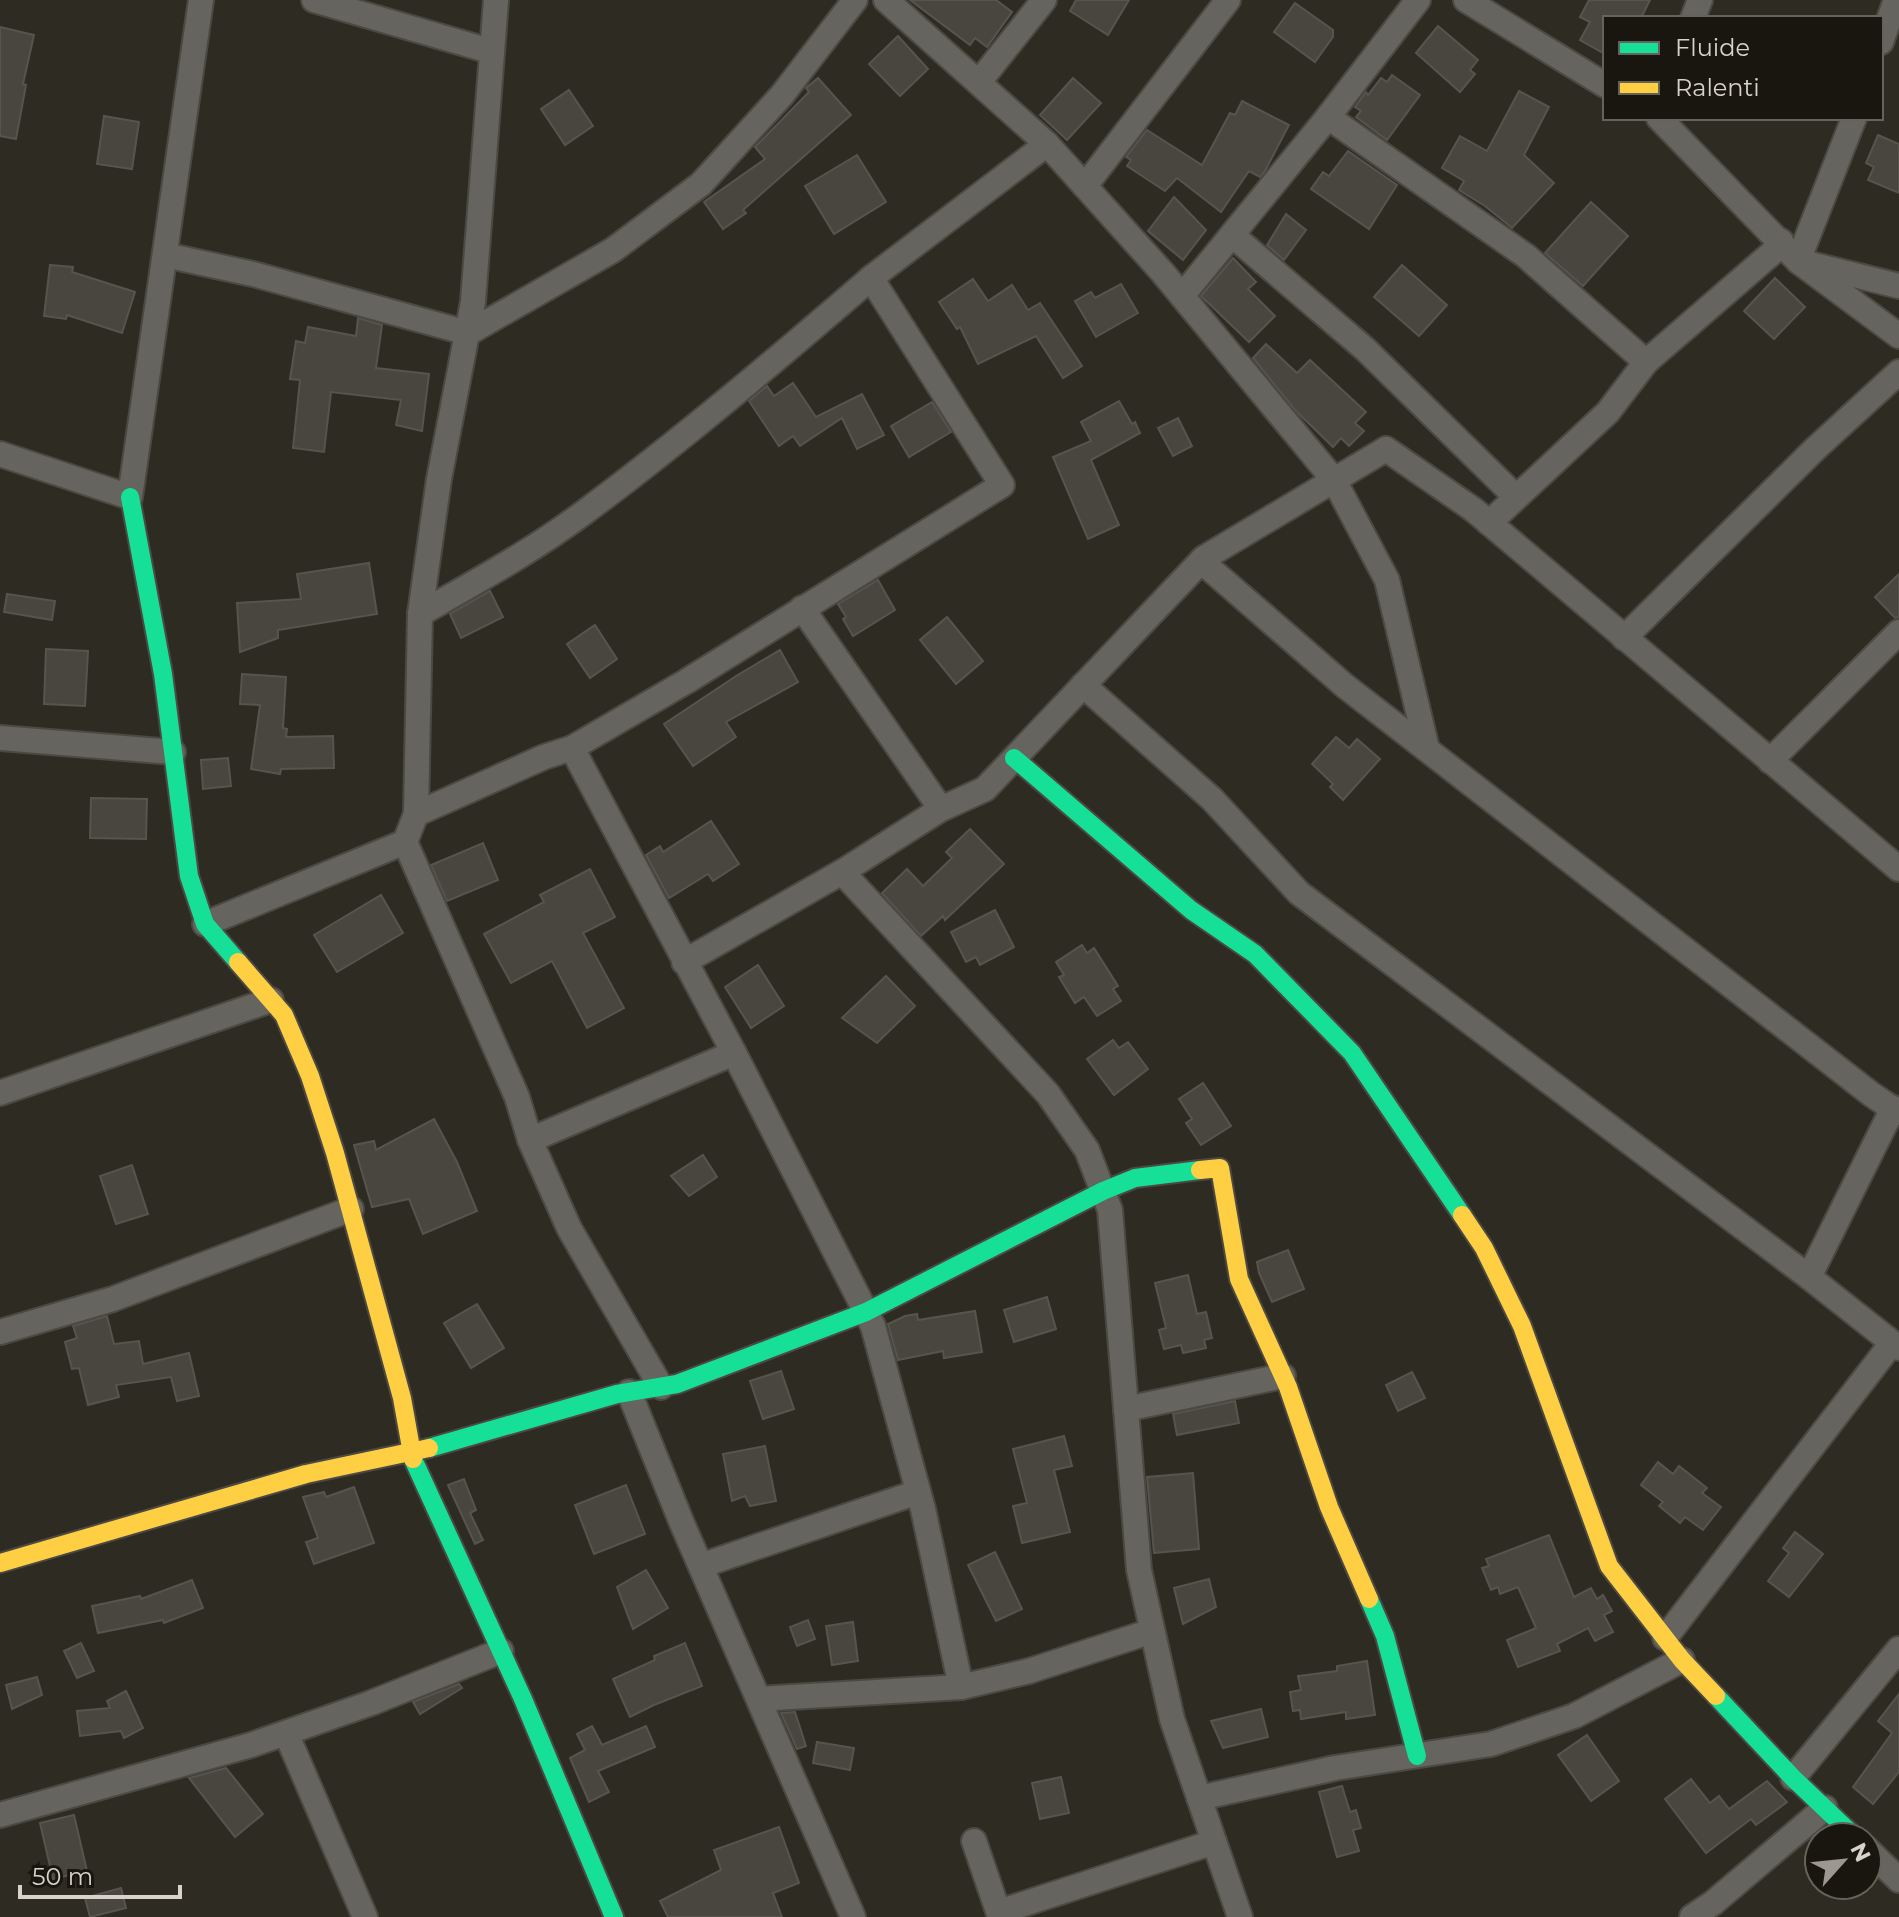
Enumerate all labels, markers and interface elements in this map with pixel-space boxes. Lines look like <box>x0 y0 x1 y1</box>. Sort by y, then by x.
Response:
legend <box>1603 16 1883 120</box>
text: Fluide <box>1675 33 1750 62</box>
text: Ralenti <box>1675 73 1760 102</box>
north arrow <box>1803 1821 1883 1901</box>
text: N <box>1844 1838 1876 1866</box>
scale bar <box>20 1849 180 1899</box>
text: 50 m <box>32 1862 93 1891</box>

